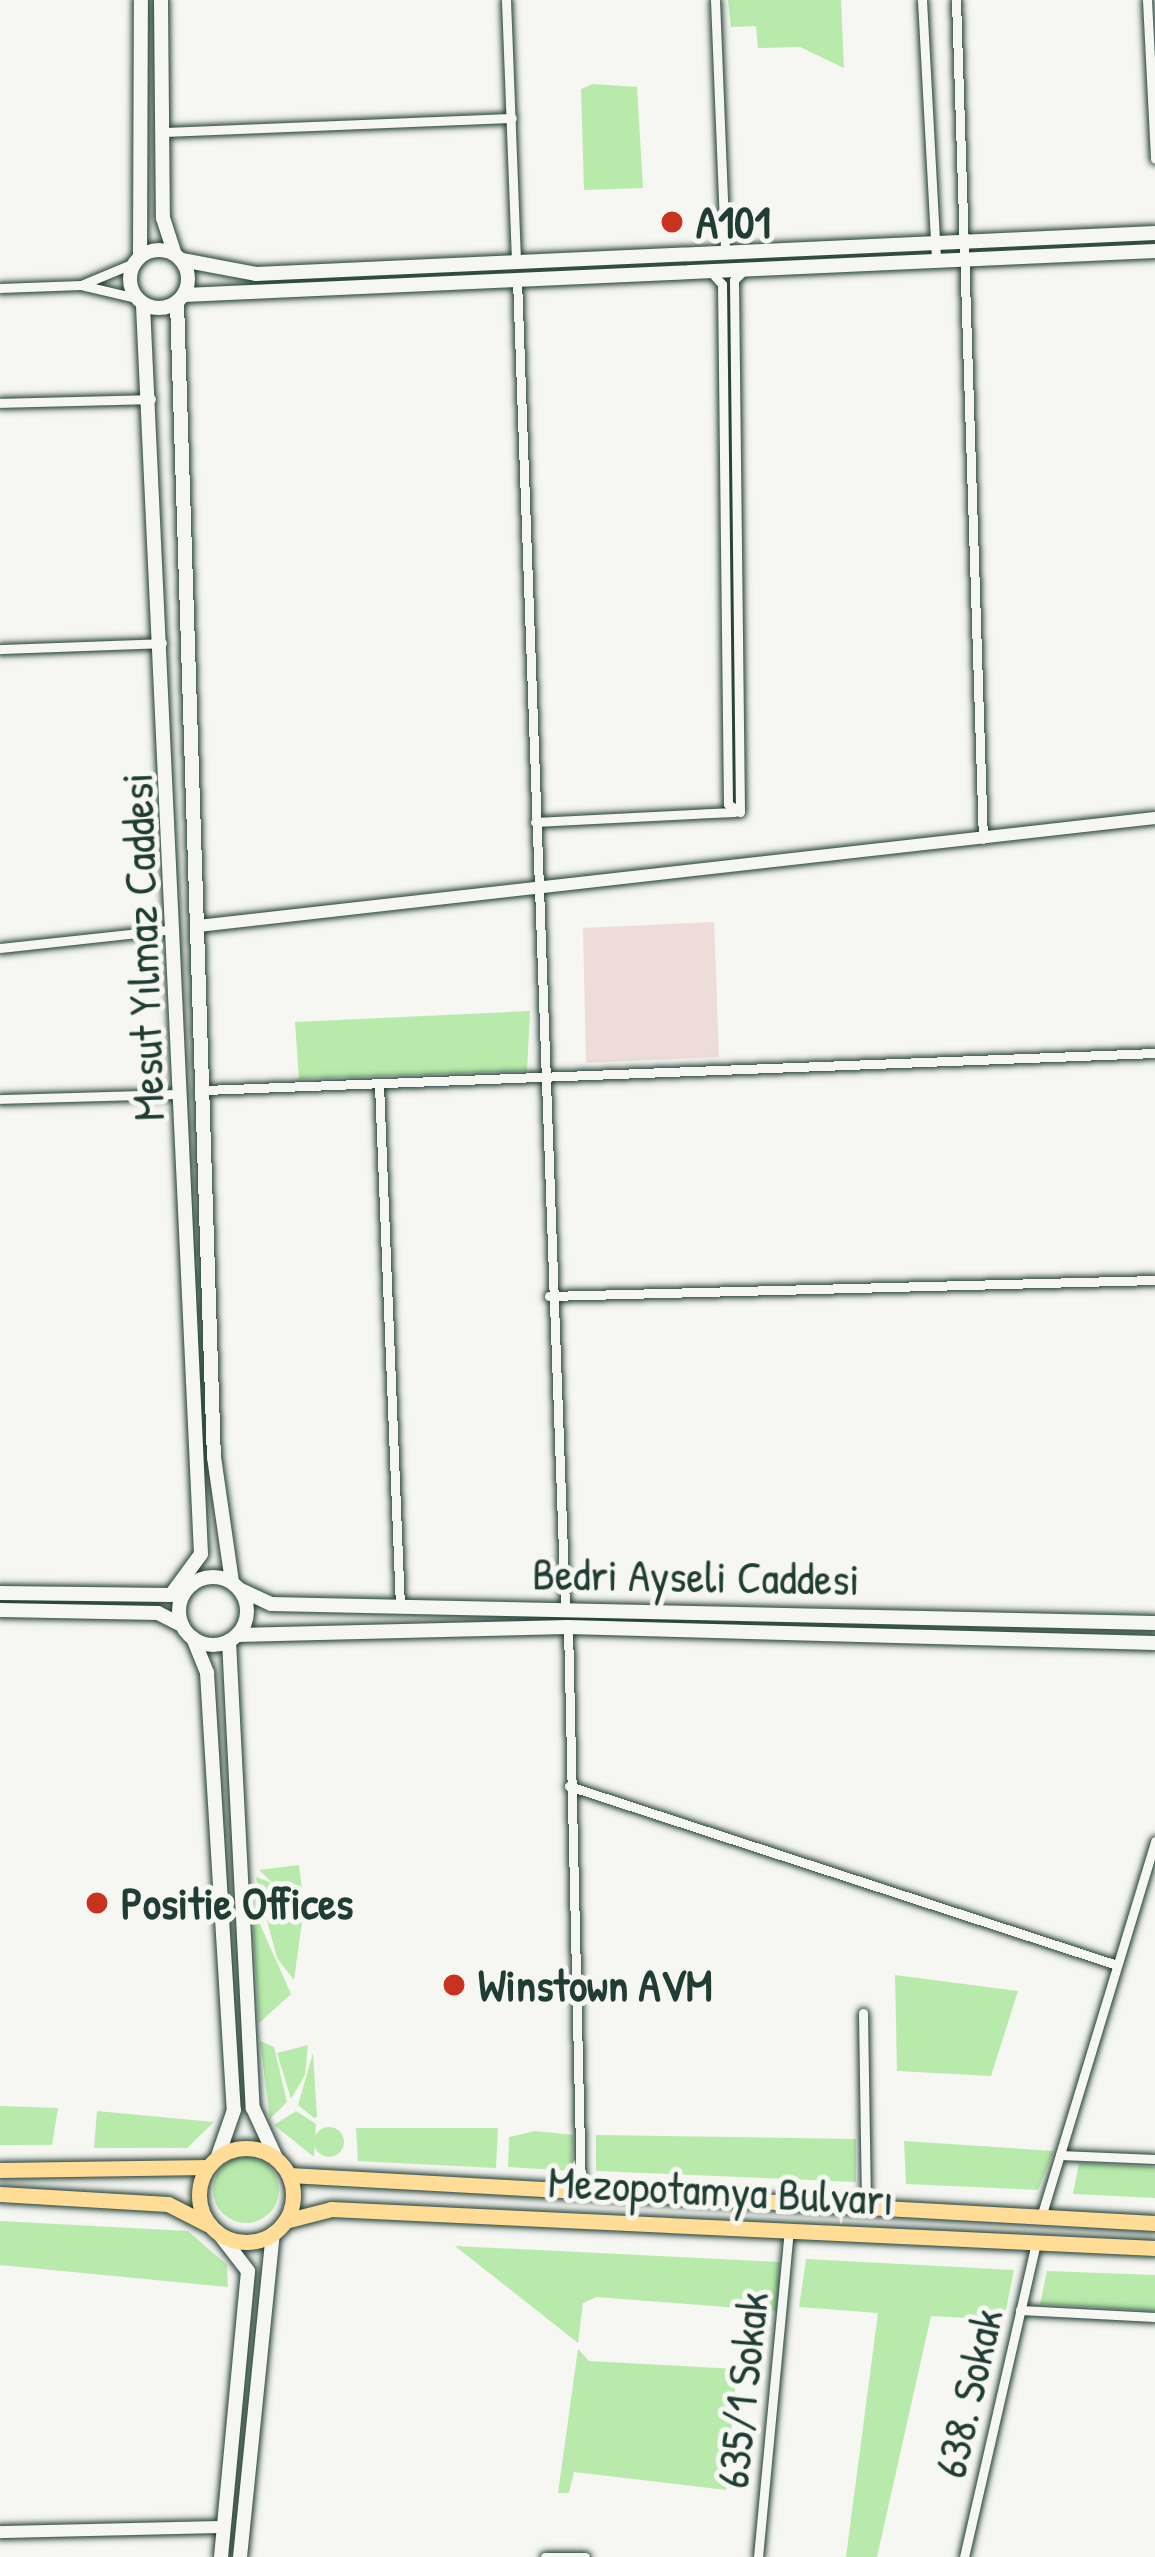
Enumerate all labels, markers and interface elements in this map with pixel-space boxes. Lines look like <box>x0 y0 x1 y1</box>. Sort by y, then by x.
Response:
place label: A101 <box>696 195 771 249</box>
marker: A101 <box>659 209 685 235</box>
street label: Mesut Yılmaz Caddesi <box>109 772 175 1122</box>
street label: Bedri Ayseli Caddesi <box>532 1546 860 1606</box>
place label: Positie Offices <box>121 1876 353 1930</box>
marker: Positie Offices <box>84 1890 110 1916</box>
place label: Winstown AVM <box>478 1958 713 2012</box>
marker: Winstown AVM <box>441 1972 467 1998</box>
street label: Mezopotamya Bulvarı <box>547 2154 895 2226</box>
street label: 635/1 Sokak <box>705 2289 779 2491</box>
street label: 638. Sokak <box>922 2303 1014 2483</box>

